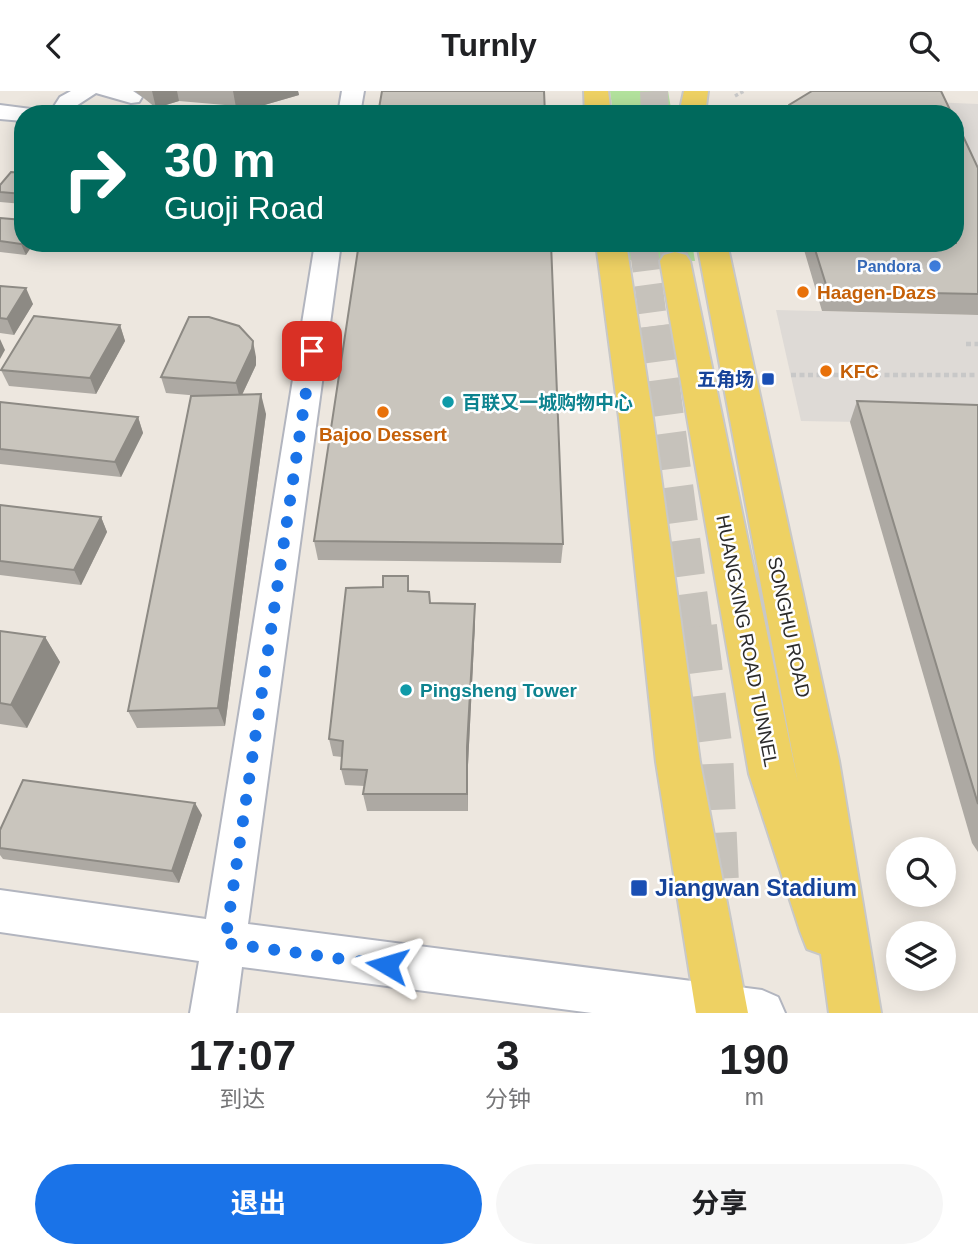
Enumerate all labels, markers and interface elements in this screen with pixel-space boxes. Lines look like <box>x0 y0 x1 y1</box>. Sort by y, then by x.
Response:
icon: back <box>35 27 73 65</box>
text: Turnly <box>441 27 537 63</box>
icon: search <box>905 27 943 65</box>
icon: right <box>49 133 140 224</box>
text: 30 m <box>164 133 276 187</box>
text: Guoji Road <box>164 190 324 226</box>
place label: Pandora <box>857 258 921 275</box>
marker: Pandora <box>927 258 943 274</box>
place label: Haagen-Dazs <box>817 282 936 303</box>
marker: Haagen-Dazs <box>795 284 811 300</box>
pin <box>282 321 342 381</box>
icon: arrive <box>293 332 331 370</box>
place label: KFC <box>840 361 879 382</box>
marker: KFC <box>818 363 834 379</box>
place label: 五角场 <box>697 369 754 390</box>
marker: 五角场 <box>760 371 776 387</box>
place label: 百联又一城购物中心 <box>462 392 633 413</box>
marker: 百联又一城购物中心 <box>440 394 456 410</box>
marker: Bajoo Dessert <box>375 404 391 420</box>
place label: Bajoo Dessert <box>319 424 448 445</box>
street label: HUANGXING ROAD TUNNEL <box>712 513 782 769</box>
street label: SONGHU ROAD <box>764 555 814 699</box>
place label: Pingsheng Tower <box>420 680 578 701</box>
marker: Pingsheng Tower <box>398 682 414 698</box>
map controls <box>886 837 956 991</box>
button: search <box>886 837 956 907</box>
place label: Jiangwan Stadium <box>655 875 857 901</box>
marker: Jiangwan Stadium <box>629 878 649 898</box>
button: layers <box>886 921 956 991</box>
position arrow <box>350 928 424 1002</box>
text: 17:07 <box>189 1032 296 1079</box>
text: 3 <box>496 1032 519 1079</box>
text: 190 <box>719 1036 789 1083</box>
text: m <box>745 1084 764 1110</box>
text: 到达 <box>219 1086 265 1112</box>
text: 分钟 <box>485 1086 531 1112</box>
button: 退出 <box>35 1164 482 1244</box>
button: 分享 <box>496 1164 943 1244</box>

